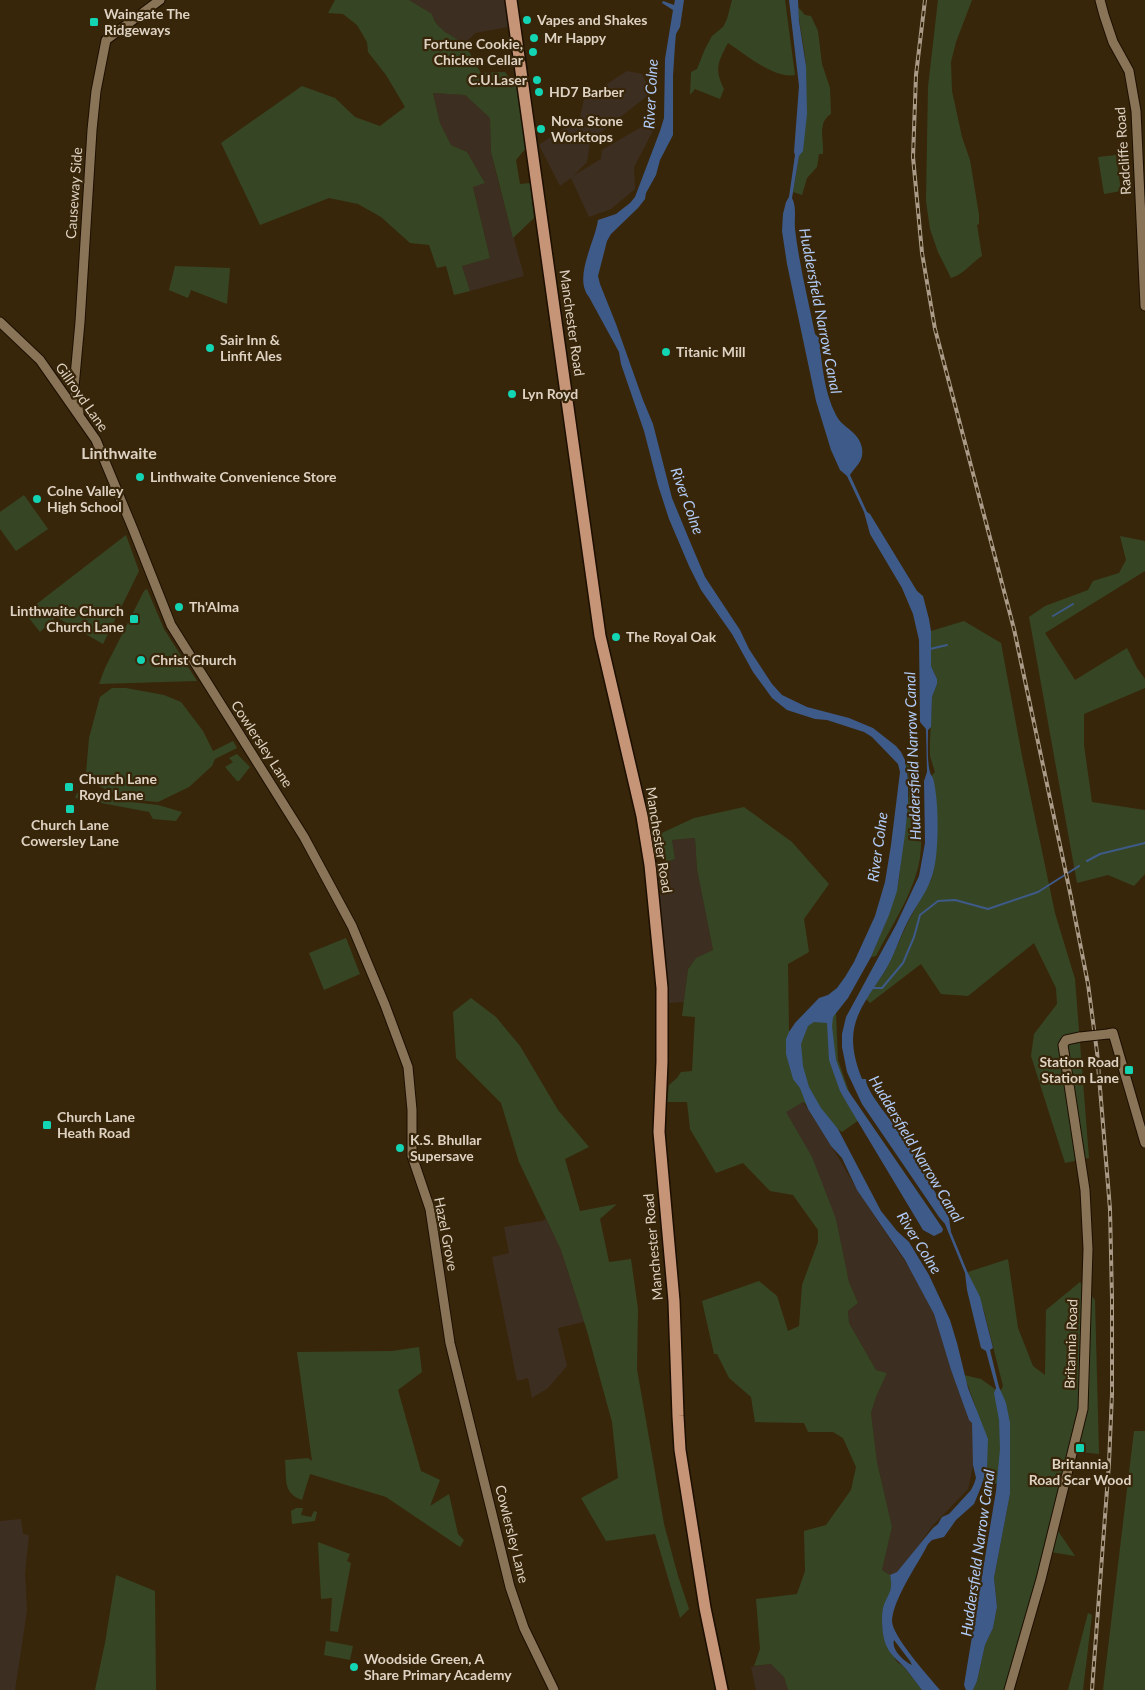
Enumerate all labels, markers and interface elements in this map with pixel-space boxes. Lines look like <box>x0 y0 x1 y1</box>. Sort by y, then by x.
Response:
place label: Waingate The Ridgeways <box>104 5 191 38</box>
place label: Vapes and Shakes <box>536 11 647 28</box>
marker: Vapes and Shakes <box>521 14 533 26</box>
marker: Waingate The Ridgeways <box>88 16 100 28</box>
place label: Mr Happy <box>544 29 607 46</box>
marker: Mr Happy <box>528 32 540 44</box>
place label: Fortune Cookie, Chicken Cellar <box>424 35 524 68</box>
marker: Fortune Cookie, Chicken Cellar <box>527 46 539 58</box>
water label: River Colne <box>639 58 661 129</box>
place label: C.U.Laser <box>468 71 528 88</box>
marker: C.U.Laser <box>531 74 543 86</box>
place label: HD7 Barber <box>549 83 625 100</box>
marker: HD7 Barber <box>533 86 545 98</box>
street label: Radcliffe Road <box>1111 107 1134 195</box>
place label: Nova Stone Worktops <box>551 112 624 145</box>
marker: Nova Stone Worktops <box>535 123 547 135</box>
street label: Causeway Side <box>62 147 85 239</box>
water label: Huddersfield Narrow Canal <box>796 226 846 396</box>
street label: Manchester Road <box>557 269 588 377</box>
place label: Sair Inn & Linfit Ales <box>220 331 282 364</box>
marker: Sair Inn & Linfit Ales <box>204 342 216 354</box>
place label: Titanic Mill <box>676 343 745 360</box>
marker: Titanic Mill <box>660 346 672 358</box>
street label: Gillroyd Lane <box>52 359 112 435</box>
place label: Lyn Royd <box>522 385 578 402</box>
marker: Lyn Royd <box>506 388 518 400</box>
district label: Linthwaite <box>81 443 157 462</box>
water label: River Colne <box>668 465 708 537</box>
place label: Linthwaite Convenience Store <box>150 468 337 485</box>
marker: Linthwaite Convenience Store <box>134 471 146 483</box>
place label: Colne Valley High School <box>47 482 124 515</box>
marker: Colne Valley High School <box>31 493 43 505</box>
place label: Th'Alma <box>189 598 239 615</box>
marker: Th'Alma <box>173 601 185 613</box>
place label: Linthwaite Church Church Lane <box>10 602 125 635</box>
marker: Linthwaite Church Church Lane <box>128 613 140 625</box>
place label: The Royal Oak <box>626 628 717 645</box>
marker: The Royal Oak <box>610 631 622 643</box>
place label: Christ Church <box>151 651 237 668</box>
marker: Christ Church <box>135 654 147 666</box>
water label: Huddersfield Narrow Canal <box>900 671 924 840</box>
street label: Cowlersley Lane <box>228 697 297 790</box>
place label: Church Lane Royd Lane <box>79 770 157 803</box>
marker: Church Lane Royd Lane <box>63 781 75 793</box>
street label: Manchester Road <box>643 786 676 894</box>
marker: Church Lane Cowersley Lane <box>64 803 76 815</box>
water label: River Colne <box>863 811 891 883</box>
place label: Church Lane Cowersley Lane <box>21 816 119 849</box>
place label: Station Road Station Lane <box>1039 1053 1120 1086</box>
marker: Station Road Station Lane <box>1123 1064 1135 1076</box>
water label: Huddersfield Narrow Canal <box>866 1072 968 1226</box>
place label: Church Lane Heath Road <box>57 1108 135 1141</box>
marker: Church Lane Heath Road <box>41 1119 53 1131</box>
place label: K.S. Bhullar Supersave <box>410 1131 482 1164</box>
marker: K.S. Bhullar Supersave <box>394 1142 406 1154</box>
street label: Manchester Road <box>639 1193 666 1301</box>
street label: Hazel Grove <box>431 1195 462 1272</box>
water label: River Colne <box>894 1208 946 1277</box>
street label: Britannia Road <box>1060 1299 1081 1389</box>
marker: Britannia Road Scar Wood <box>1074 1442 1086 1454</box>
place label: Britannia Road Scar Wood <box>1029 1455 1131 1488</box>
water label: Huddersfield Narrow Canal <box>956 1468 998 1637</box>
street label: Cowlersley Lane <box>492 1483 533 1585</box>
place label: Woodside Green, A Share Primary Academy <box>364 1650 512 1683</box>
marker: Woodside Green, A Share Primary Academy <box>348 1661 360 1673</box>

